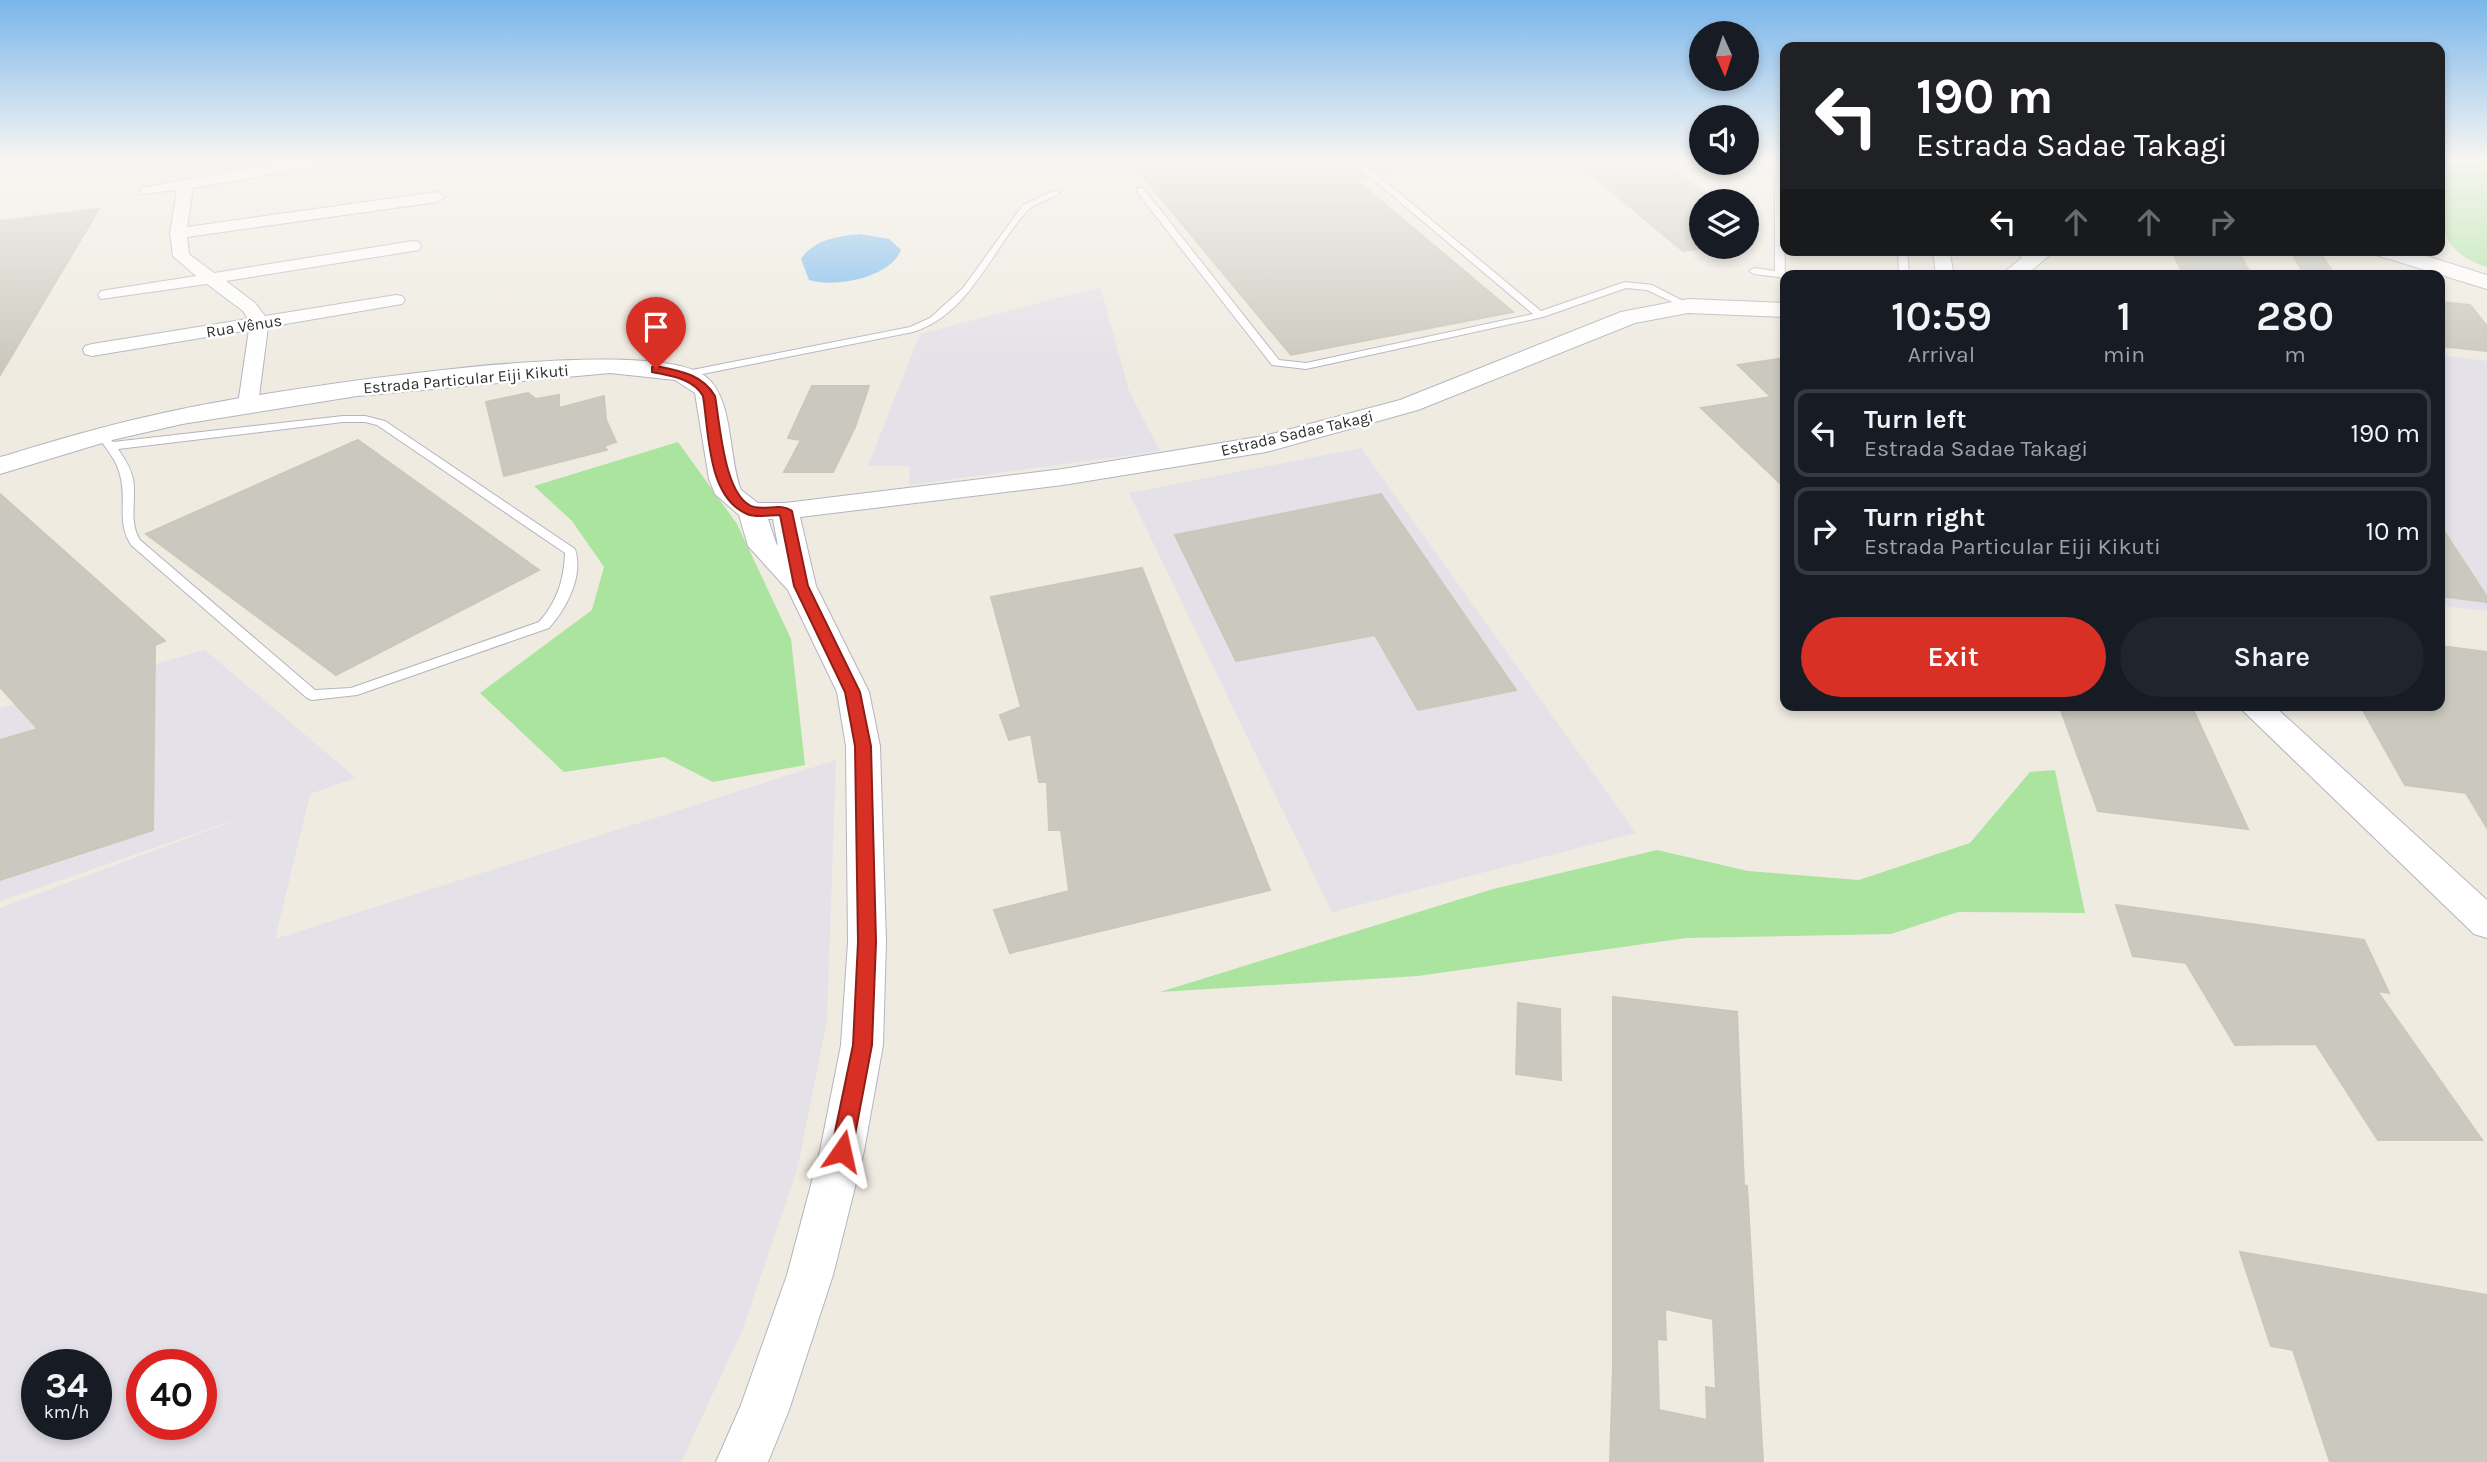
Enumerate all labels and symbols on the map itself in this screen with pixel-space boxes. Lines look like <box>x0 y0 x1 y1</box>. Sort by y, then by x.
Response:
north arrow <box>1689 21 1759 91</box>
pin <box>626 297 686 369</box>
street label: Rua Vênus <box>205 311 283 341</box>
street label: Estrada Particular Eiji Kikuti <box>362 361 570 397</box>
street label: Estrada Sadae Takagi <box>1219 406 1375 460</box>
position arrow <box>805 1114 879 1188</box>
speed limit sign: 40 <box>126 1349 217 1440</box>

